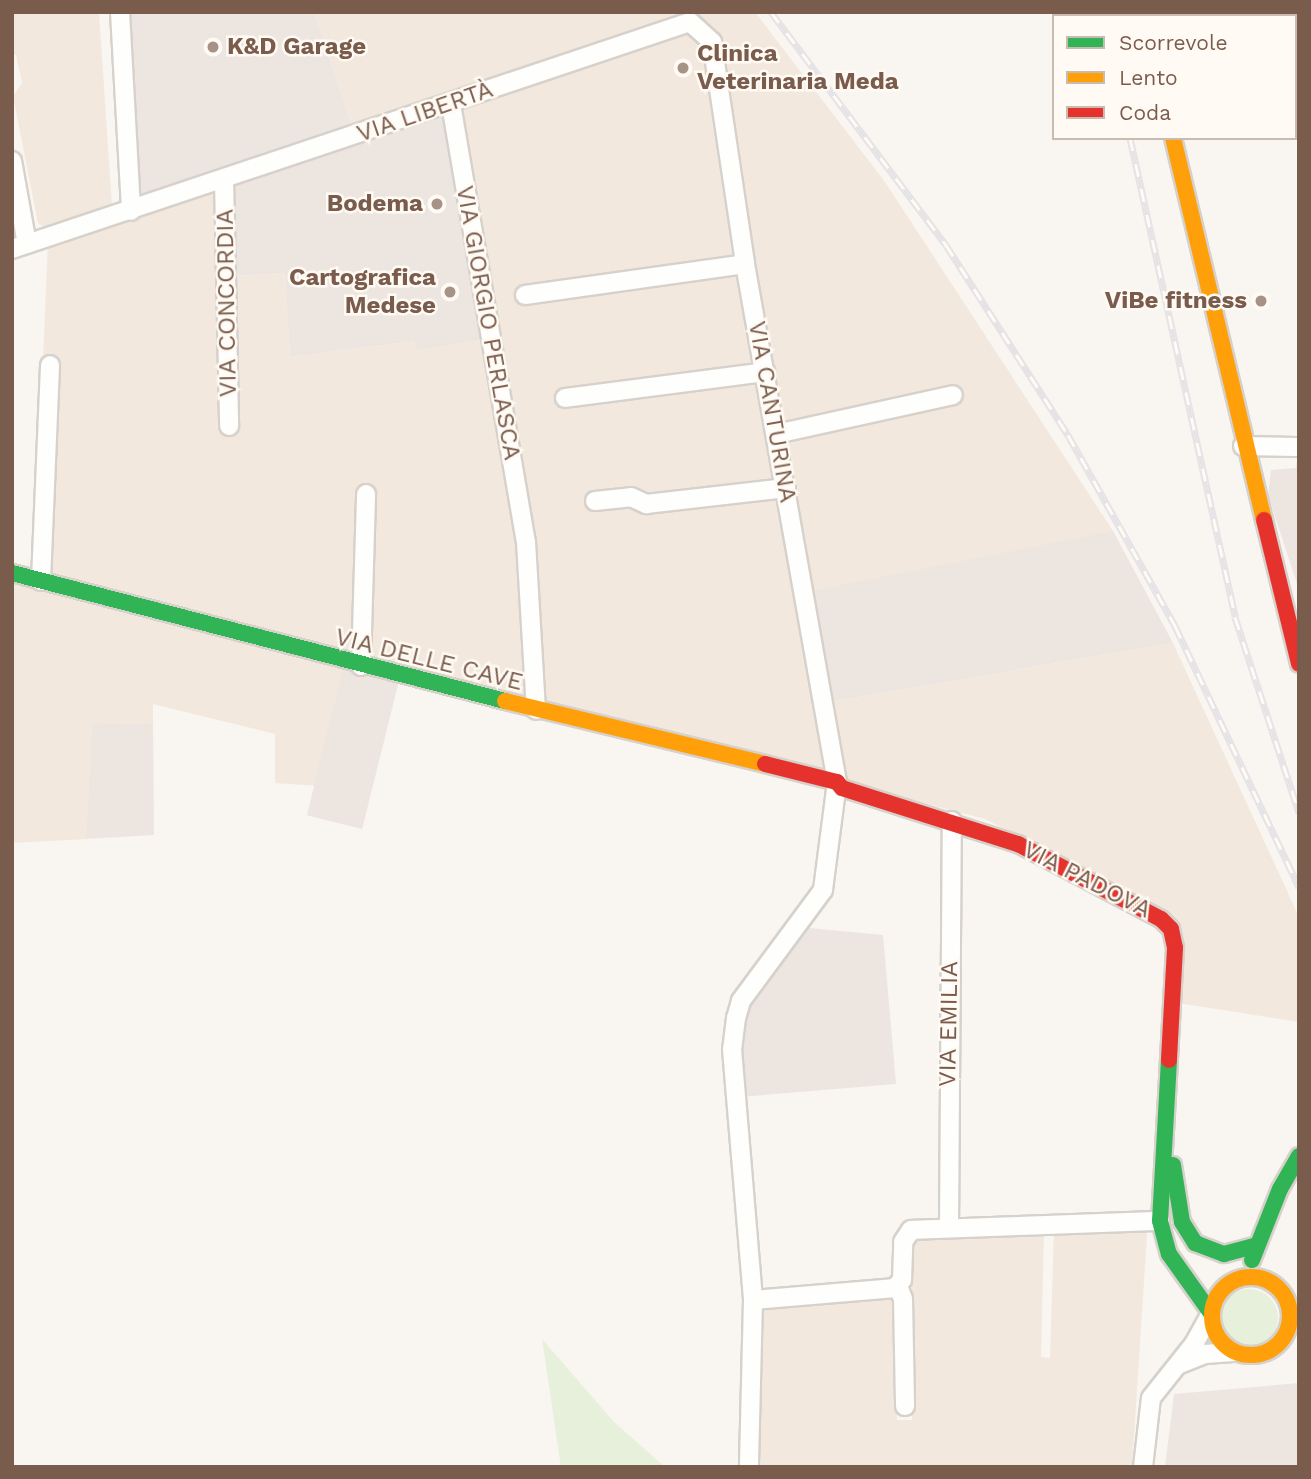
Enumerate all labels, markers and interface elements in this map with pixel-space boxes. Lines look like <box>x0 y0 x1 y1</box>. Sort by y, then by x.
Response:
legend <box>1052 14 1297 140</box>
text: Scorrevole <box>1119 30 1228 55</box>
place label: K&D Garage <box>227 33 366 61</box>
marker: K&D Garage <box>205 39 221 55</box>
place label: Clinica Veterinaria Meda <box>697 40 899 96</box>
marker: Clinica Veterinaria Meda <box>675 60 691 76</box>
text: Lento <box>1119 65 1178 90</box>
street label: VIA LIBERTÀ <box>353 75 497 149</box>
text: Coda <box>1119 100 1171 125</box>
street label: VIA GIORGIO PERLASCA <box>450 183 526 463</box>
place label: Bodema <box>327 190 423 218</box>
marker: Bodema <box>429 196 445 212</box>
street label: VIA CONCORDIA <box>211 208 243 398</box>
place label: Cartografica Medese <box>289 264 436 320</box>
marker: Cartografica Medese <box>442 284 458 300</box>
place label: ViBe fitness <box>1105 287 1247 315</box>
marker: ViBe fitness <box>1253 293 1269 309</box>
street label: VIA CANTURINA <box>742 319 802 505</box>
street label: VIA DELLE CAVE <box>332 623 526 697</box>
street label: VIA PADOVA <box>1018 835 1156 925</box>
street label: VIA EMILIA <box>933 960 965 1088</box>

